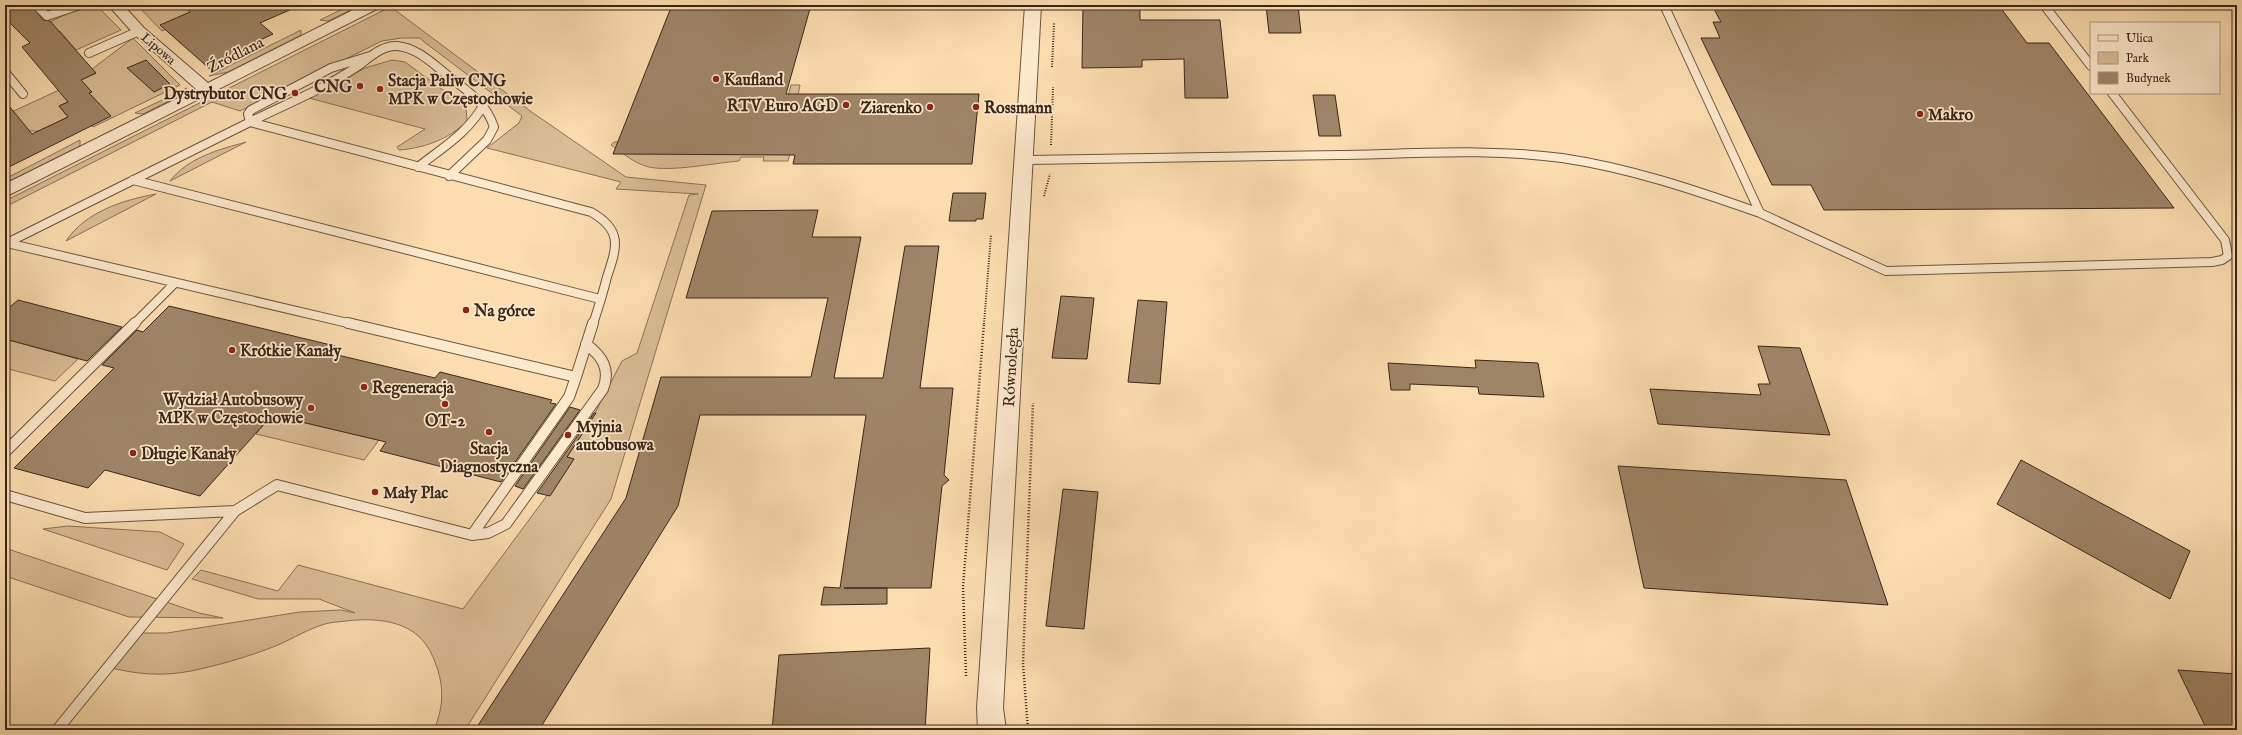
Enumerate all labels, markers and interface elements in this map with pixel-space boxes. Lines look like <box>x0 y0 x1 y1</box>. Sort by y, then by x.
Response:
legend <box>2090 22 2220 94</box>
street label: Lipowa <box>137 29 179 69</box>
street label: Źródlana <box>203 31 268 79</box>
text: Ulica <box>2126 31 2154 46</box>
text: Park <box>2126 51 2149 66</box>
place label: Kaufland <box>724 71 784 91</box>
text: Budynek <box>2126 71 2171 86</box>
place label: Stacja Paliw CNG MPK w Częstochowie <box>388 72 534 110</box>
marker: Kaufland <box>711 74 721 84</box>
place label: CNG <box>314 78 352 98</box>
marker: CNG <box>355 81 365 91</box>
marker: Stacja Paliw CNG MPK w Częstochowie <box>375 84 385 94</box>
place label: Dystrybutor CNG <box>163 85 287 105</box>
marker: Dystrybutor CNG <box>290 88 300 98</box>
place label: RTV Euro AGD <box>727 97 838 117</box>
place label: Ziarenko <box>861 99 922 119</box>
place label: Rossmann <box>984 99 1053 119</box>
marker: RTV Euro AGD <box>841 100 851 110</box>
marker: Ziarenko <box>925 102 935 112</box>
marker: Rossmann <box>971 102 981 112</box>
place label: Makro <box>1928 106 1973 126</box>
marker: Makro <box>1915 109 1925 119</box>
place label: Na górce <box>473 302 536 322</box>
marker: Na górce <box>461 305 471 315</box>
street label: Równoległa <box>1000 327 1024 407</box>
place label: Krótkie Kanały <box>240 342 343 362</box>
marker: Krótkie Kanały <box>227 345 237 355</box>
place label: Regeneracja <box>372 379 455 399</box>
marker: Regeneracja <box>359 382 369 392</box>
place label: Wydział Autobusowy MPK w Częstochowie <box>158 391 304 429</box>
marker: OT-2 <box>440 399 450 409</box>
marker: Wydział Autobusowy MPK w Częstochowie <box>306 403 316 413</box>
place label: OT-2 <box>425 412 465 432</box>
place label: Myjnia autobusowa <box>576 418 655 456</box>
marker: Stacja Diagnostyczna <box>484 427 494 437</box>
marker: Myjnia autobusowa <box>563 430 573 440</box>
place label: Stacja Diagnostyczna <box>440 440 539 478</box>
place label: Długie Kanały <box>141 445 238 465</box>
marker: Długie Kanały <box>128 448 138 458</box>
place label: Mały Plac <box>383 484 448 504</box>
marker: Mały Plac <box>370 487 380 497</box>

